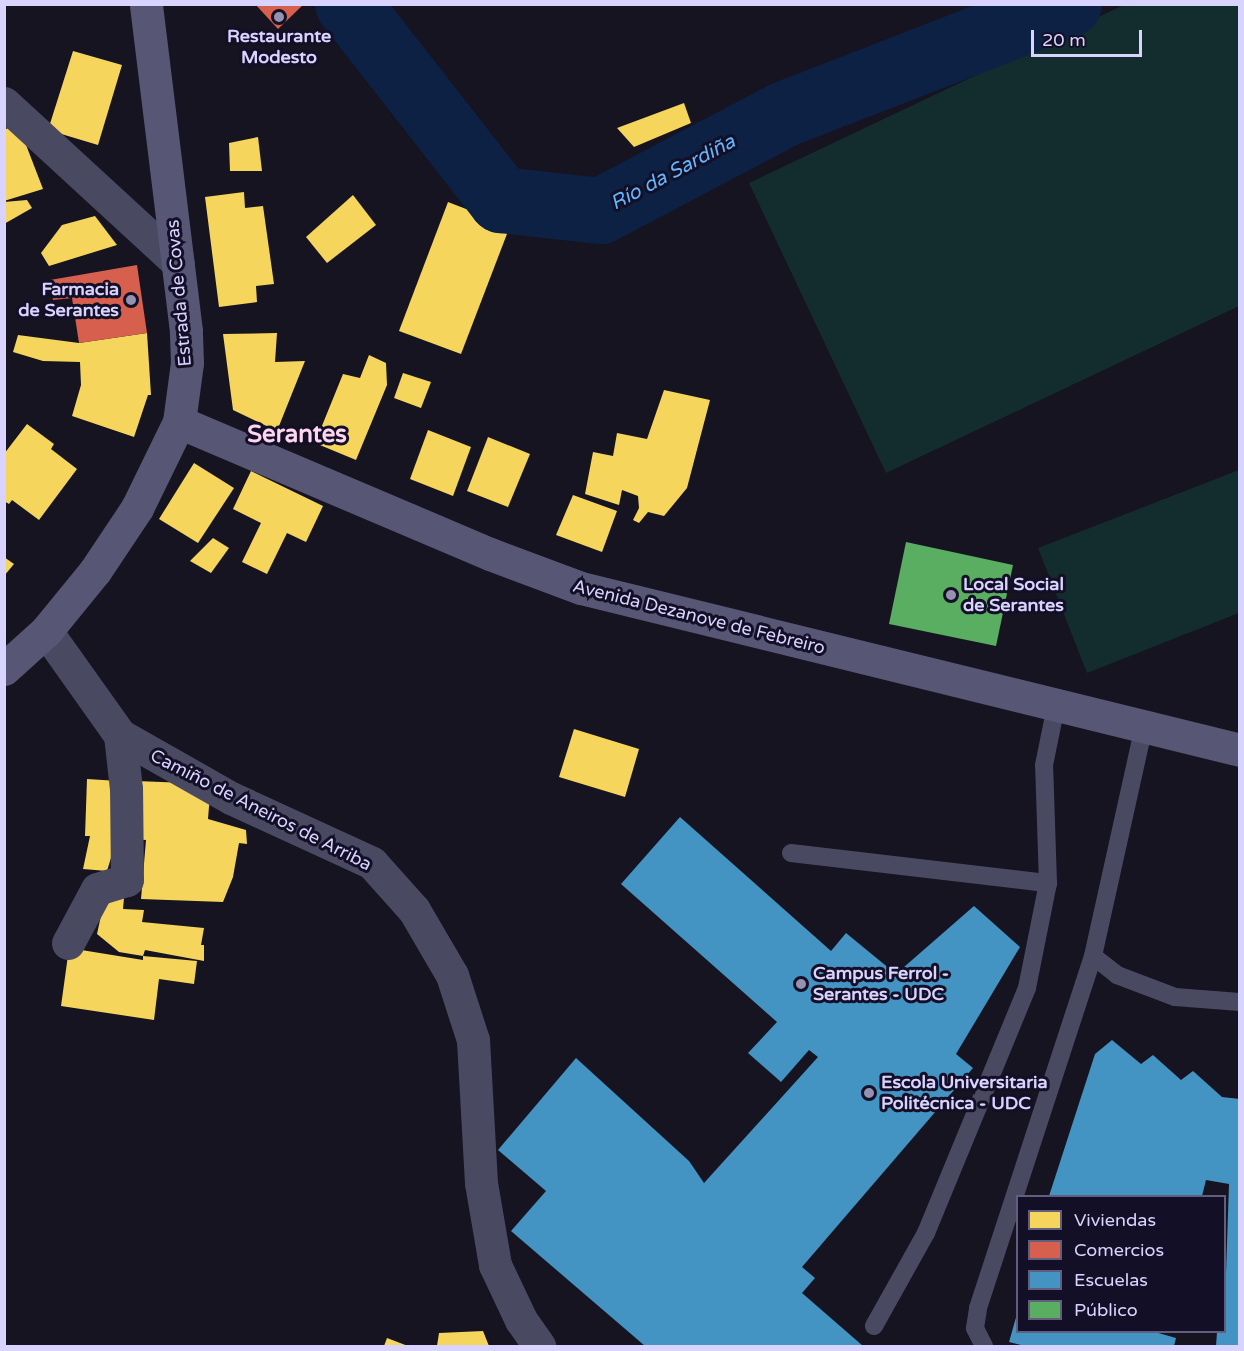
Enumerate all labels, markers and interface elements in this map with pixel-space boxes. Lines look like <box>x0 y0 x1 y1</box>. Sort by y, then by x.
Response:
marker: Restaurante Modesto <box>272 10 286 24</box>
scale bar <box>1034 18 1145 56</box>
place label: Restaurante Modesto <box>227 26 331 68</box>
text: 20 m <box>1042 29 1086 51</box>
water label: Río da Sardiña <box>607 130 739 216</box>
street label: Estrada de Covas <box>162 219 196 367</box>
place label: Farmacia de Serantes <box>18 279 119 322</box>
marker: Farmacia de Serantes <box>124 293 138 307</box>
district label: Serantes <box>247 421 347 449</box>
place label: Local Social de Serantes <box>963 574 1064 616</box>
street label: Avenida Dezanove de Febreiro <box>571 575 827 659</box>
marker: Local Social de Serantes <box>944 588 958 602</box>
street label: Camiño de Aneiros de Arriba <box>147 745 375 875</box>
place label: Campus Ferrol - Serantes - UDC <box>813 963 949 1006</box>
marker: Campus Ferrol - Serantes - UDC <box>794 977 808 991</box>
place label: Escola Universitaria Politécnica - UDC <box>881 1072 1048 1114</box>
marker: Escola Universitaria Politécnica - UDC <box>862 1086 876 1100</box>
legend <box>1016 1195 1226 1333</box>
text: Viviendas <box>1074 1209 1156 1231</box>
text: Comercios <box>1074 1239 1164 1261</box>
text: Escuelas <box>1074 1269 1148 1291</box>
text: Público <box>1074 1299 1138 1321</box>

